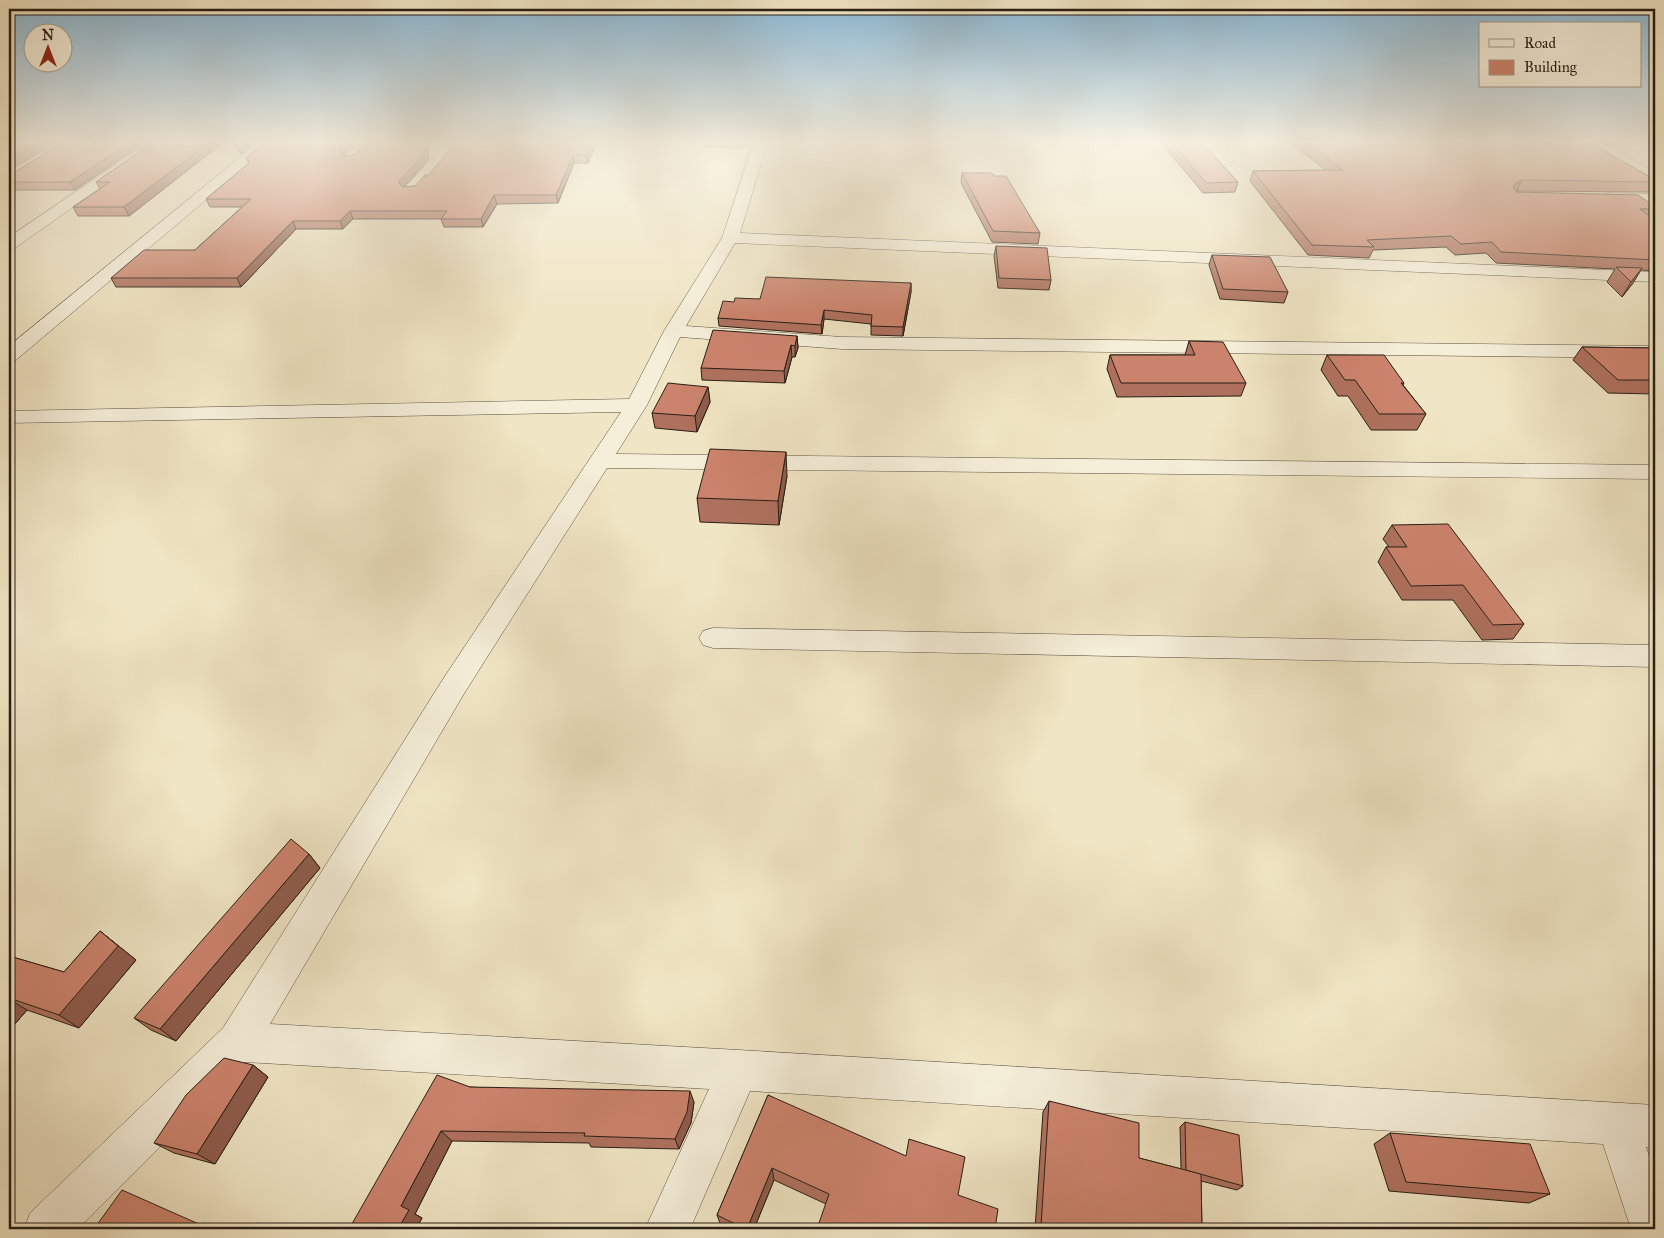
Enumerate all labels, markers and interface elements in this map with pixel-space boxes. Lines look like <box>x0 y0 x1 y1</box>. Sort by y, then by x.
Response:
north arrow <box>22 22 72 72</box>
legend <box>1479 22 1642 88</box>
text: N <box>42 27 54 44</box>
text: Road <box>1524 34 1556 52</box>
text: Building <box>1524 58 1578 76</box>

